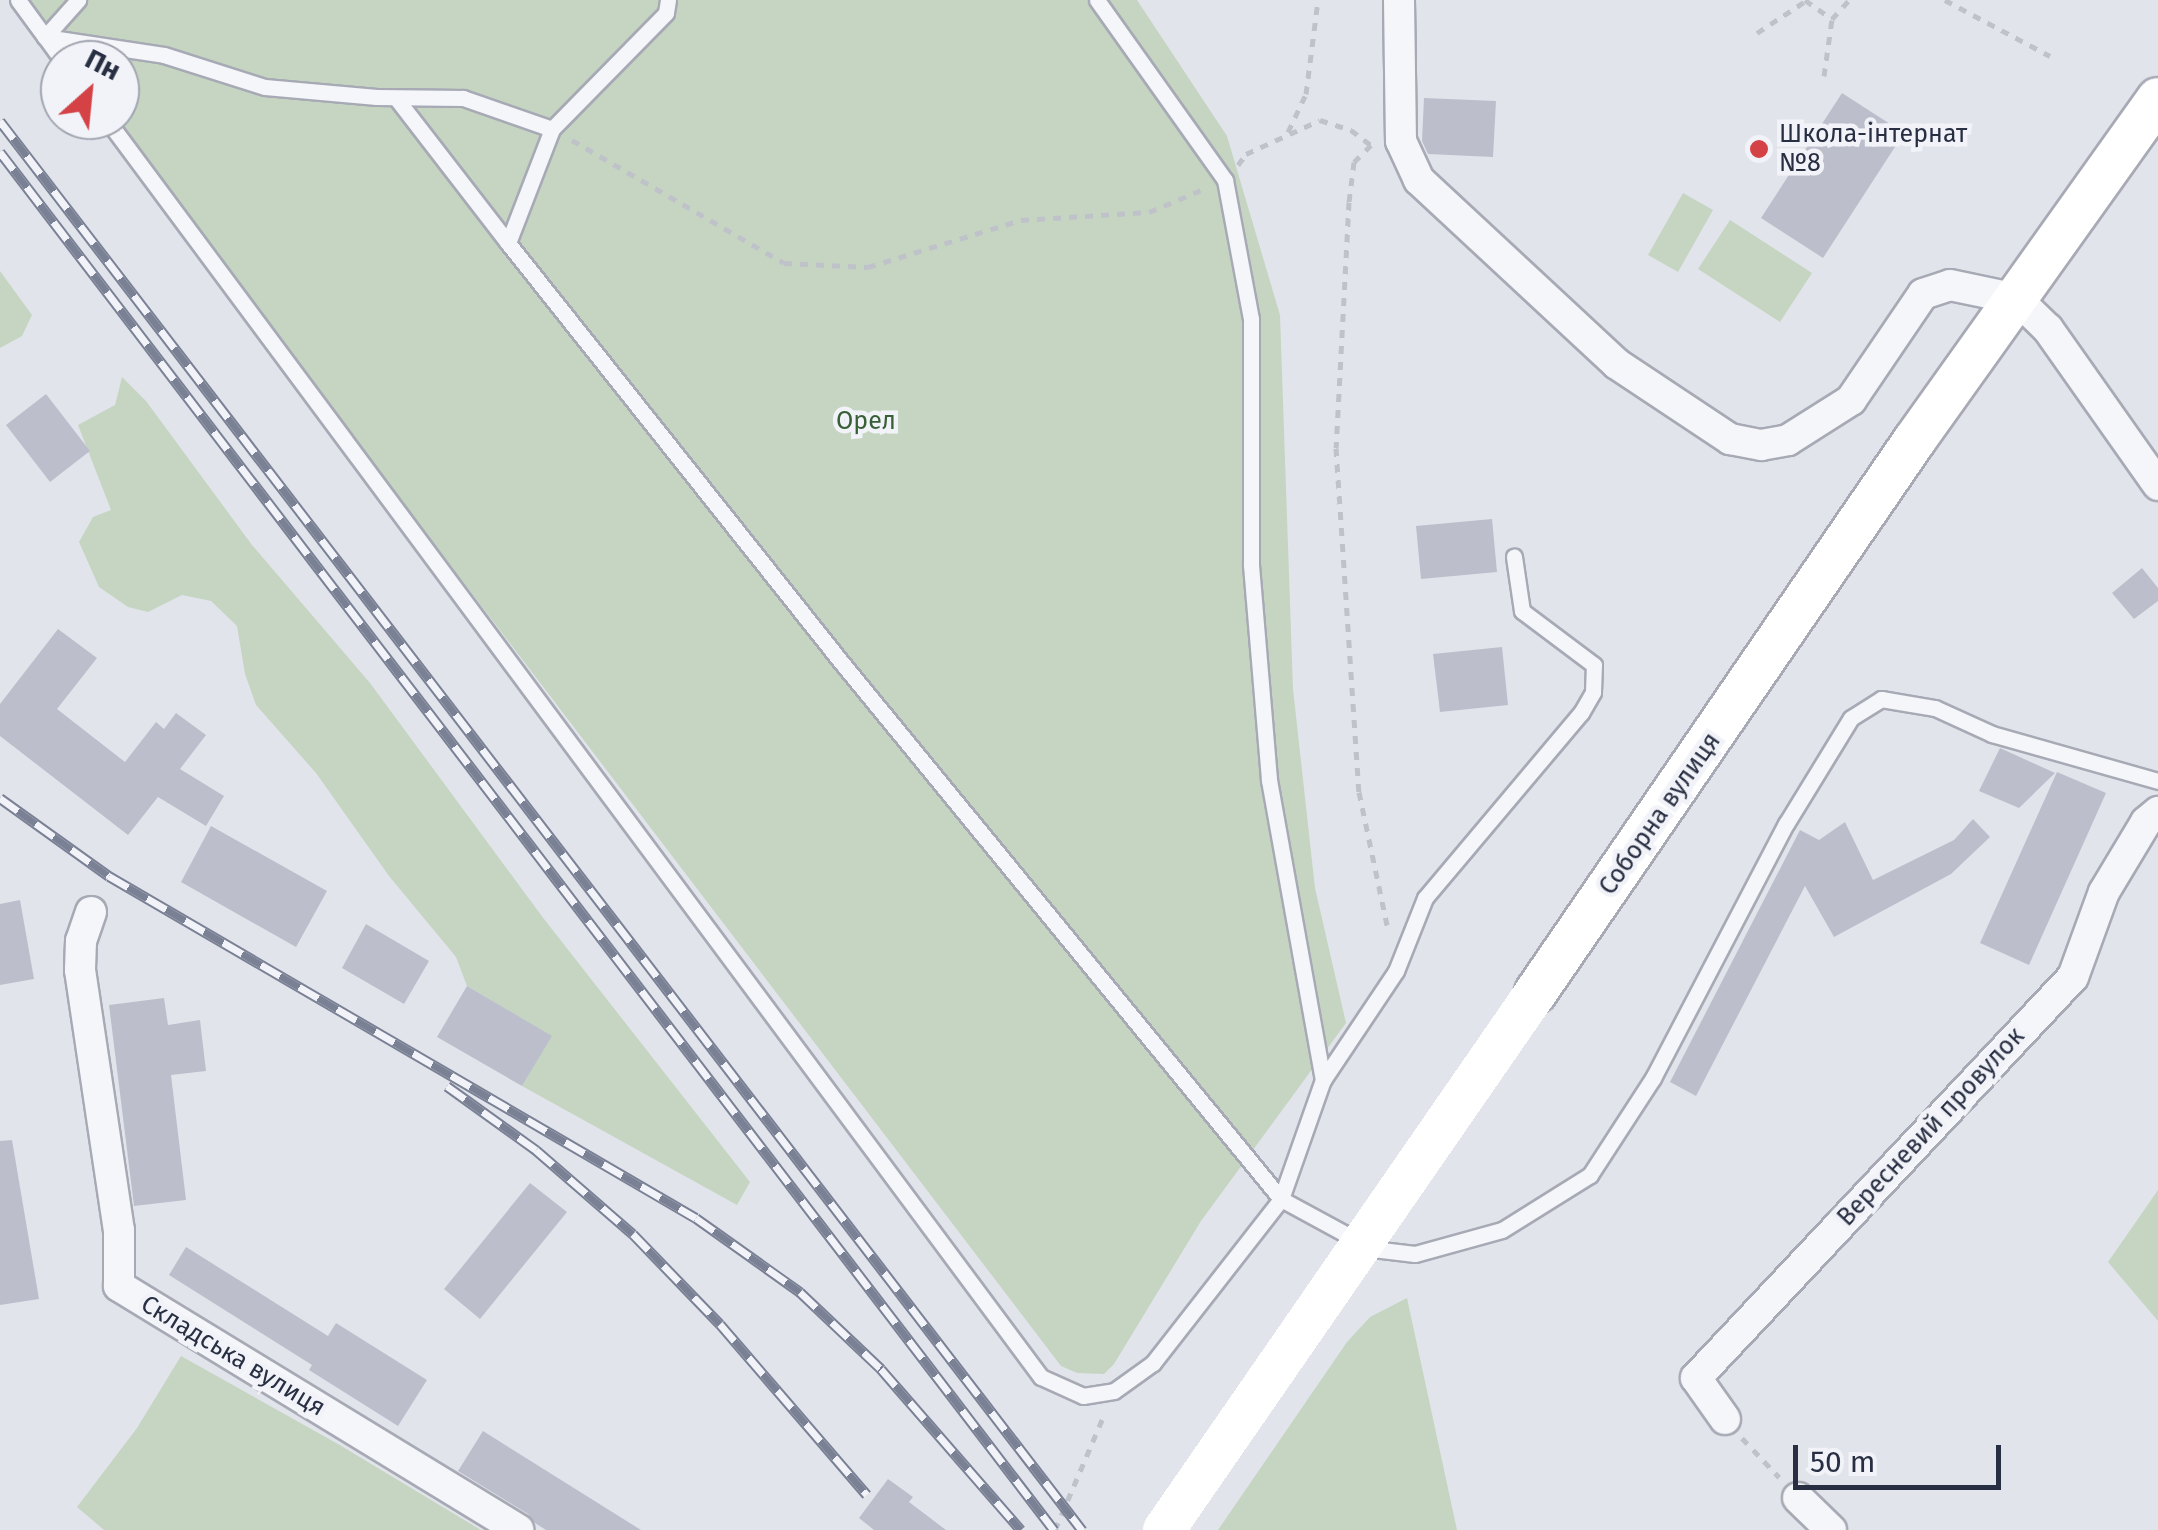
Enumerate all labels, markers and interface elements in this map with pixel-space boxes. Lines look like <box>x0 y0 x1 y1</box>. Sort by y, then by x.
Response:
north arrow <box>40 40 140 140</box>
text: Пн <box>80 42 126 87</box>
place label: Школа-інтернат №8 <box>1779 120 1967 179</box>
marker: Школа-інтернат №8 <box>1748 138 1770 160</box>
park label: Орел <box>836 406 896 436</box>
street label: Соборна вулиця <box>1593 727 1727 901</box>
street label: Вересневий провулок <box>1831 1022 2031 1232</box>
street label: Складська вулиця <box>135 1289 331 1423</box>
scale bar <box>1798 1425 2006 1487</box>
text: 50 m <box>1810 1444 1875 1480</box>

